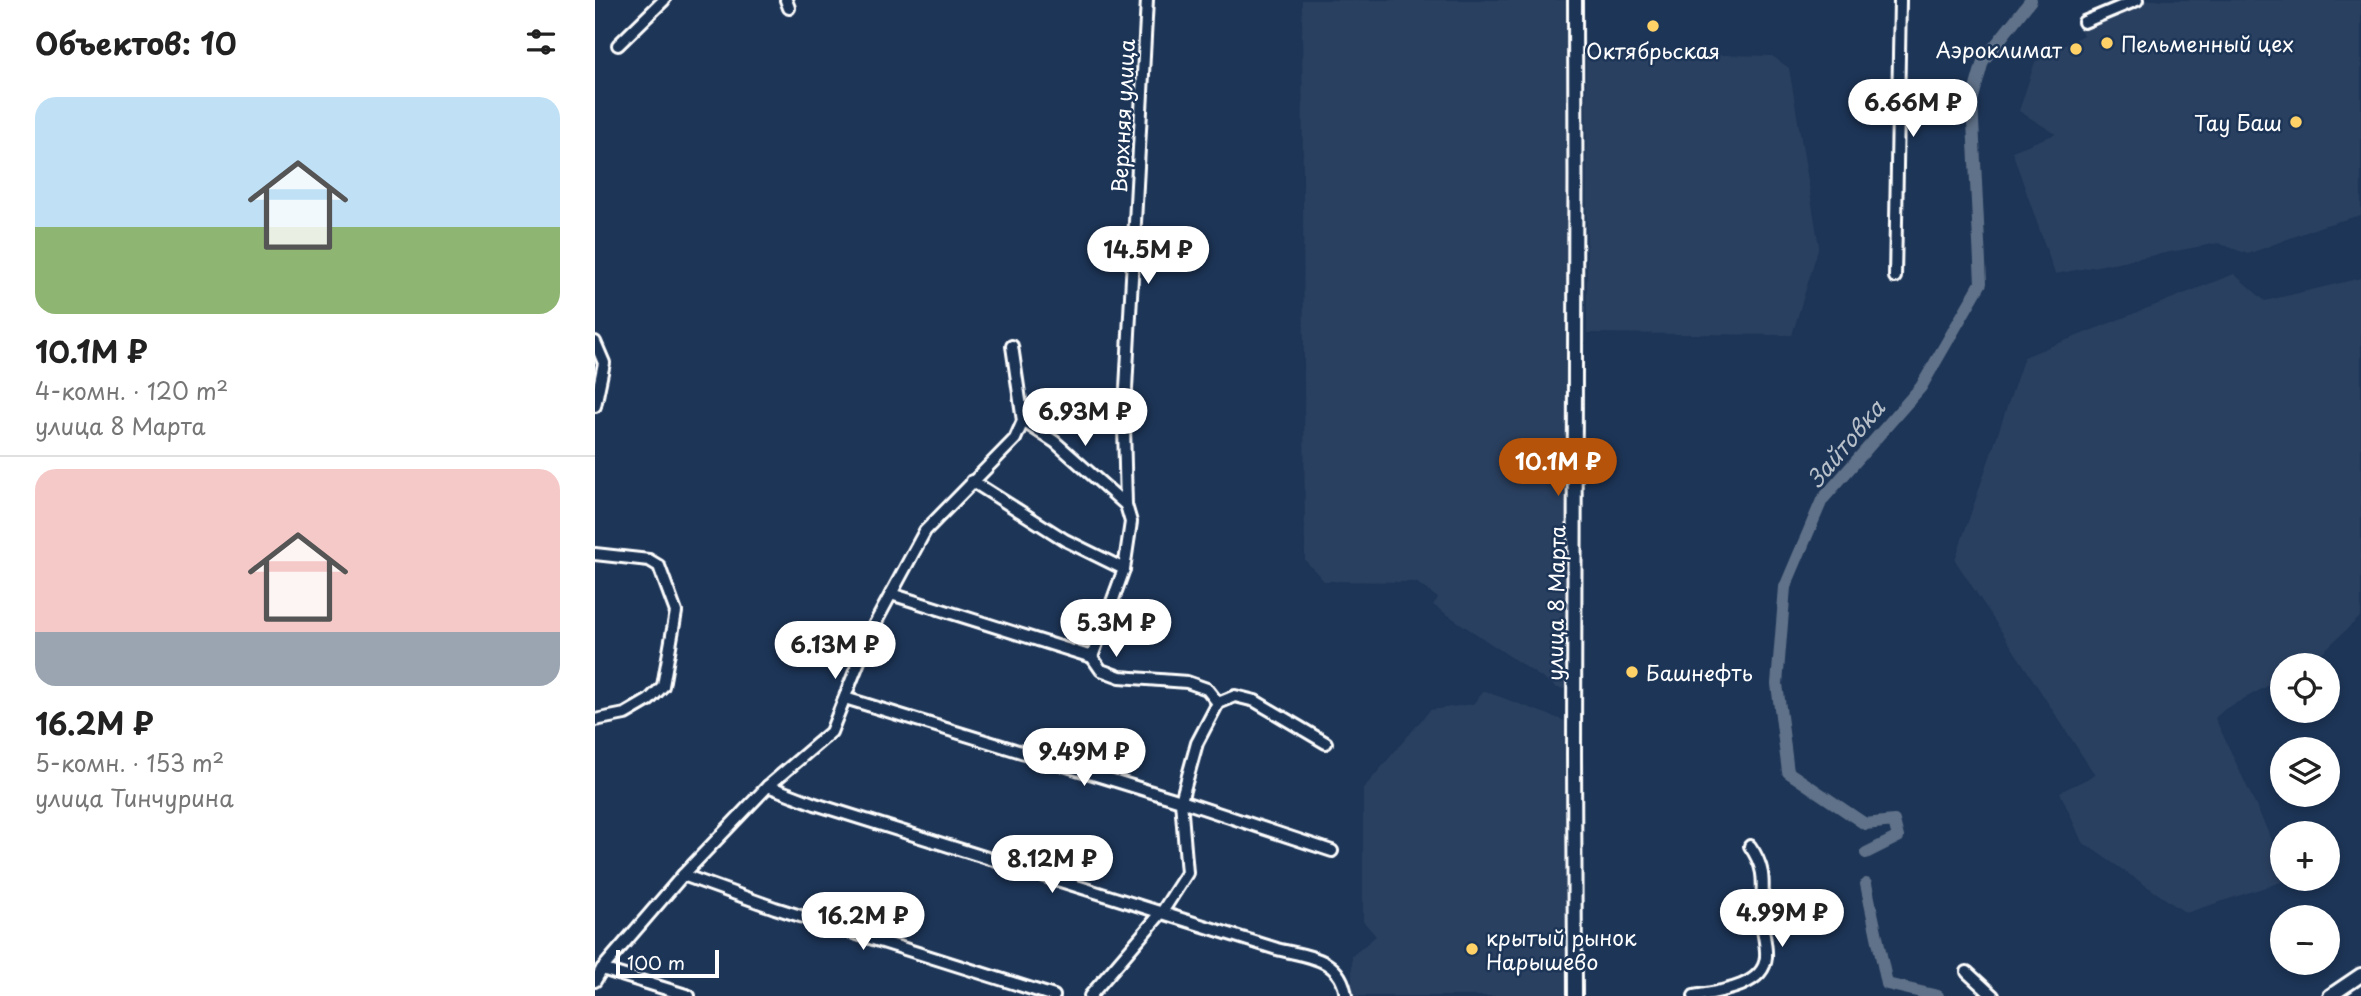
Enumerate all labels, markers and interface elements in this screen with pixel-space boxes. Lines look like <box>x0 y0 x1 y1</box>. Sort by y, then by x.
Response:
marker: Октябрьская <box>1645 18 1661 34</box>
text: Объектов: 10 <box>35 20 237 65</box>
icon: filters <box>522 23 560 61</box>
place label: Пельменный цех <box>2121 27 2294 59</box>
place label: Аэроклимат <box>1936 33 2063 65</box>
place label: Октябрьская <box>1586 34 1720 66</box>
marker: Пельменный цех <box>2099 35 2115 51</box>
street label: Верхняя улица <box>1102 37 1142 194</box>
marker: Аэроклимат <box>2068 41 2084 57</box>
pin: 6.66M ₽ <box>1848 80 1978 139</box>
text: 6.66M ₽ <box>1864 84 1962 119</box>
place label: Тау Баш <box>2194 106 2282 138</box>
marker: Тау Баш <box>2288 114 2304 130</box>
icon: home <box>235 142 361 268</box>
pin: 14.5M ₽ <box>1083 226 1213 286</box>
text: 14.5M ₽ <box>1103 231 1193 266</box>
text: 10.1M ₽ <box>35 328 148 373</box>
text: 4-комн. · 120 m² <box>35 373 228 408</box>
pin: 6.93M ₽ <box>1020 388 1150 448</box>
water label: Зайтовка <box>1798 391 1893 495</box>
text: 6.93M ₽ <box>1038 393 1132 428</box>
text: улица 8 Марта <box>35 408 206 443</box>
pin: 10.1M ₽ <box>1493 438 1623 498</box>
text: 10.1M ₽ <box>1515 443 1601 478</box>
icon: home <box>235 514 361 640</box>
street label: улица 8 Марта <box>1538 525 1572 681</box>
pin: 5.3M ₽ <box>1059 600 1173 659</box>
text: 5.3M ₽ <box>1076 604 1156 639</box>
pin: 6.13M ₽ <box>770 622 900 681</box>
text: 6.13M ₽ <box>791 626 879 661</box>
map controls <box>2270 653 2340 975</box>
button: locate <box>2270 653 2340 723</box>
place label: Башнефть <box>1646 656 1753 688</box>
marker: Башнефть <box>1624 664 1640 680</box>
text: 16.2M ₽ <box>35 700 154 745</box>
pin: 9.49M ₽ <box>1019 728 1149 788</box>
text: 9.49M ₽ <box>1039 733 1129 768</box>
button: layers <box>2270 737 2340 807</box>
text: 5-комн. · 153 m² <box>35 745 224 780</box>
text: улица Тинчурина <box>35 780 234 815</box>
button: + <box>2270 821 2340 891</box>
pin: 8.12M ₽ <box>987 836 1117 895</box>
text: 8.12M ₽ <box>1007 840 1097 875</box>
pin: 4.99M ₽ <box>1717 890 1847 949</box>
pin: 16.2M ₽ <box>798 892 928 952</box>
text: 4.99M ₽ <box>1736 894 1828 929</box>
text: 16.2M ₽ <box>818 897 908 932</box>
button: − <box>2270 905 2340 975</box>
place label: крытый рынок Нарышево <box>1486 921 1637 977</box>
marker: крытый рынок Нарышево <box>1464 941 1480 957</box>
scale bar <box>616 947 719 979</box>
text: 100 m <box>627 948 685 976</box>

